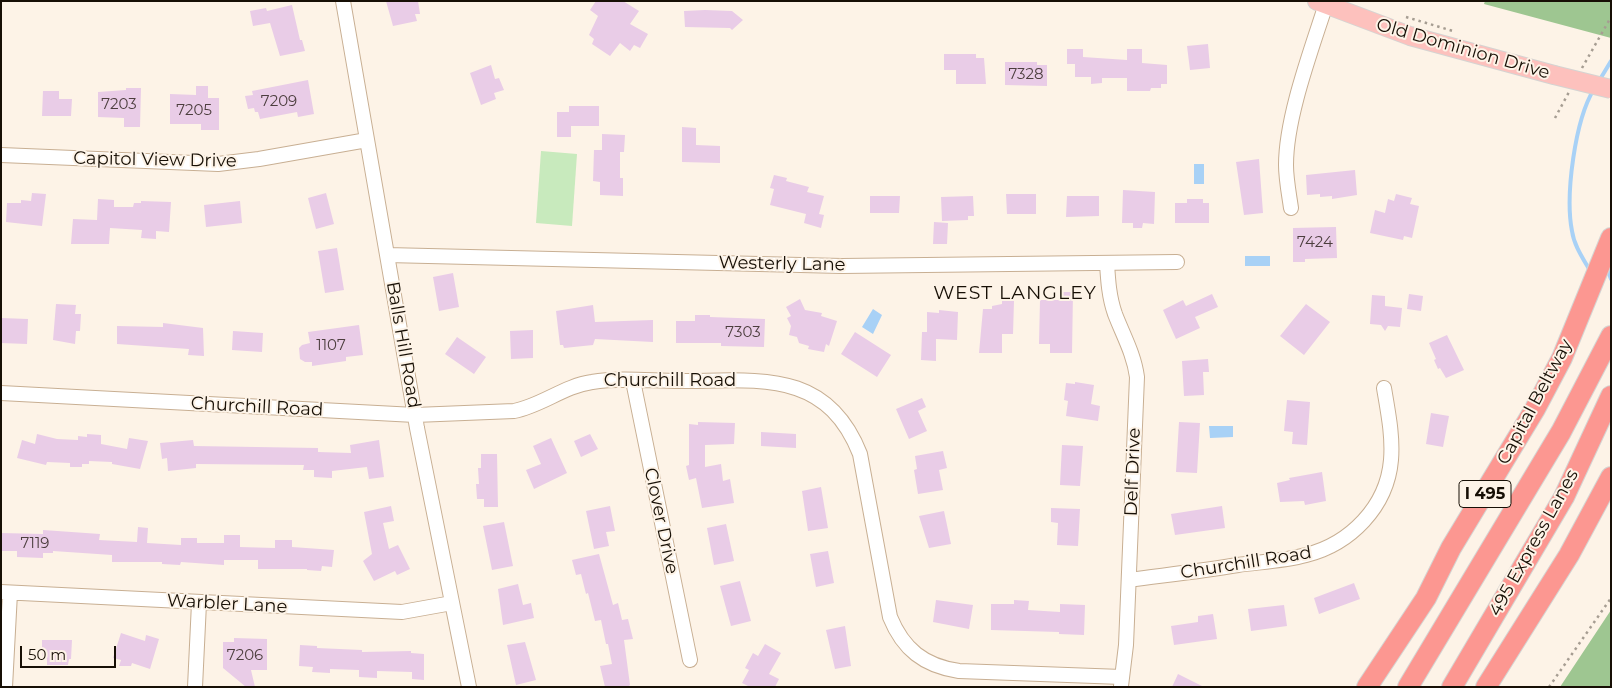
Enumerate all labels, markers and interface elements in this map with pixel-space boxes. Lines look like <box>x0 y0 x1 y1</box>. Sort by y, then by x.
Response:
street label: Old Dominion Drive <box>1374 14 1552 84</box>
house number: 7328 <box>1008 66 1044 84</box>
house number: 7209 <box>261 93 297 111</box>
house number: 7203 <box>101 96 137 114</box>
house number: 7205 <box>176 102 212 120</box>
street label: Capitol View Drive <box>73 148 237 172</box>
house number: 7424 <box>1297 234 1333 252</box>
street label: Westerly Lane <box>718 252 846 276</box>
street label: Balls Hill Road <box>381 280 425 410</box>
district label: WEST LANGLEY <box>932 282 1098 304</box>
house number: 7303 <box>725 324 761 342</box>
street label: Capital Beltway <box>1493 336 1577 468</box>
house number: 1107 <box>316 337 346 355</box>
street label: Churchill Road <box>604 370 736 392</box>
street label: Churchill Road <box>190 393 324 421</box>
street label: Delf Drive <box>1121 427 1145 517</box>
street label: Clover Drive <box>639 466 683 576</box>
street label: 495 Express Lanes <box>1485 466 1583 620</box>
road number: I 495 <box>1459 480 1511 508</box>
house number: 7119 <box>21 535 49 553</box>
street label: Churchill Road <box>1179 542 1313 584</box>
street label: Warbler Lane <box>166 590 288 618</box>
scale bar <box>22 636 119 668</box>
text: 50 m <box>28 645 66 664</box>
house number: 7206 <box>227 647 263 665</box>

